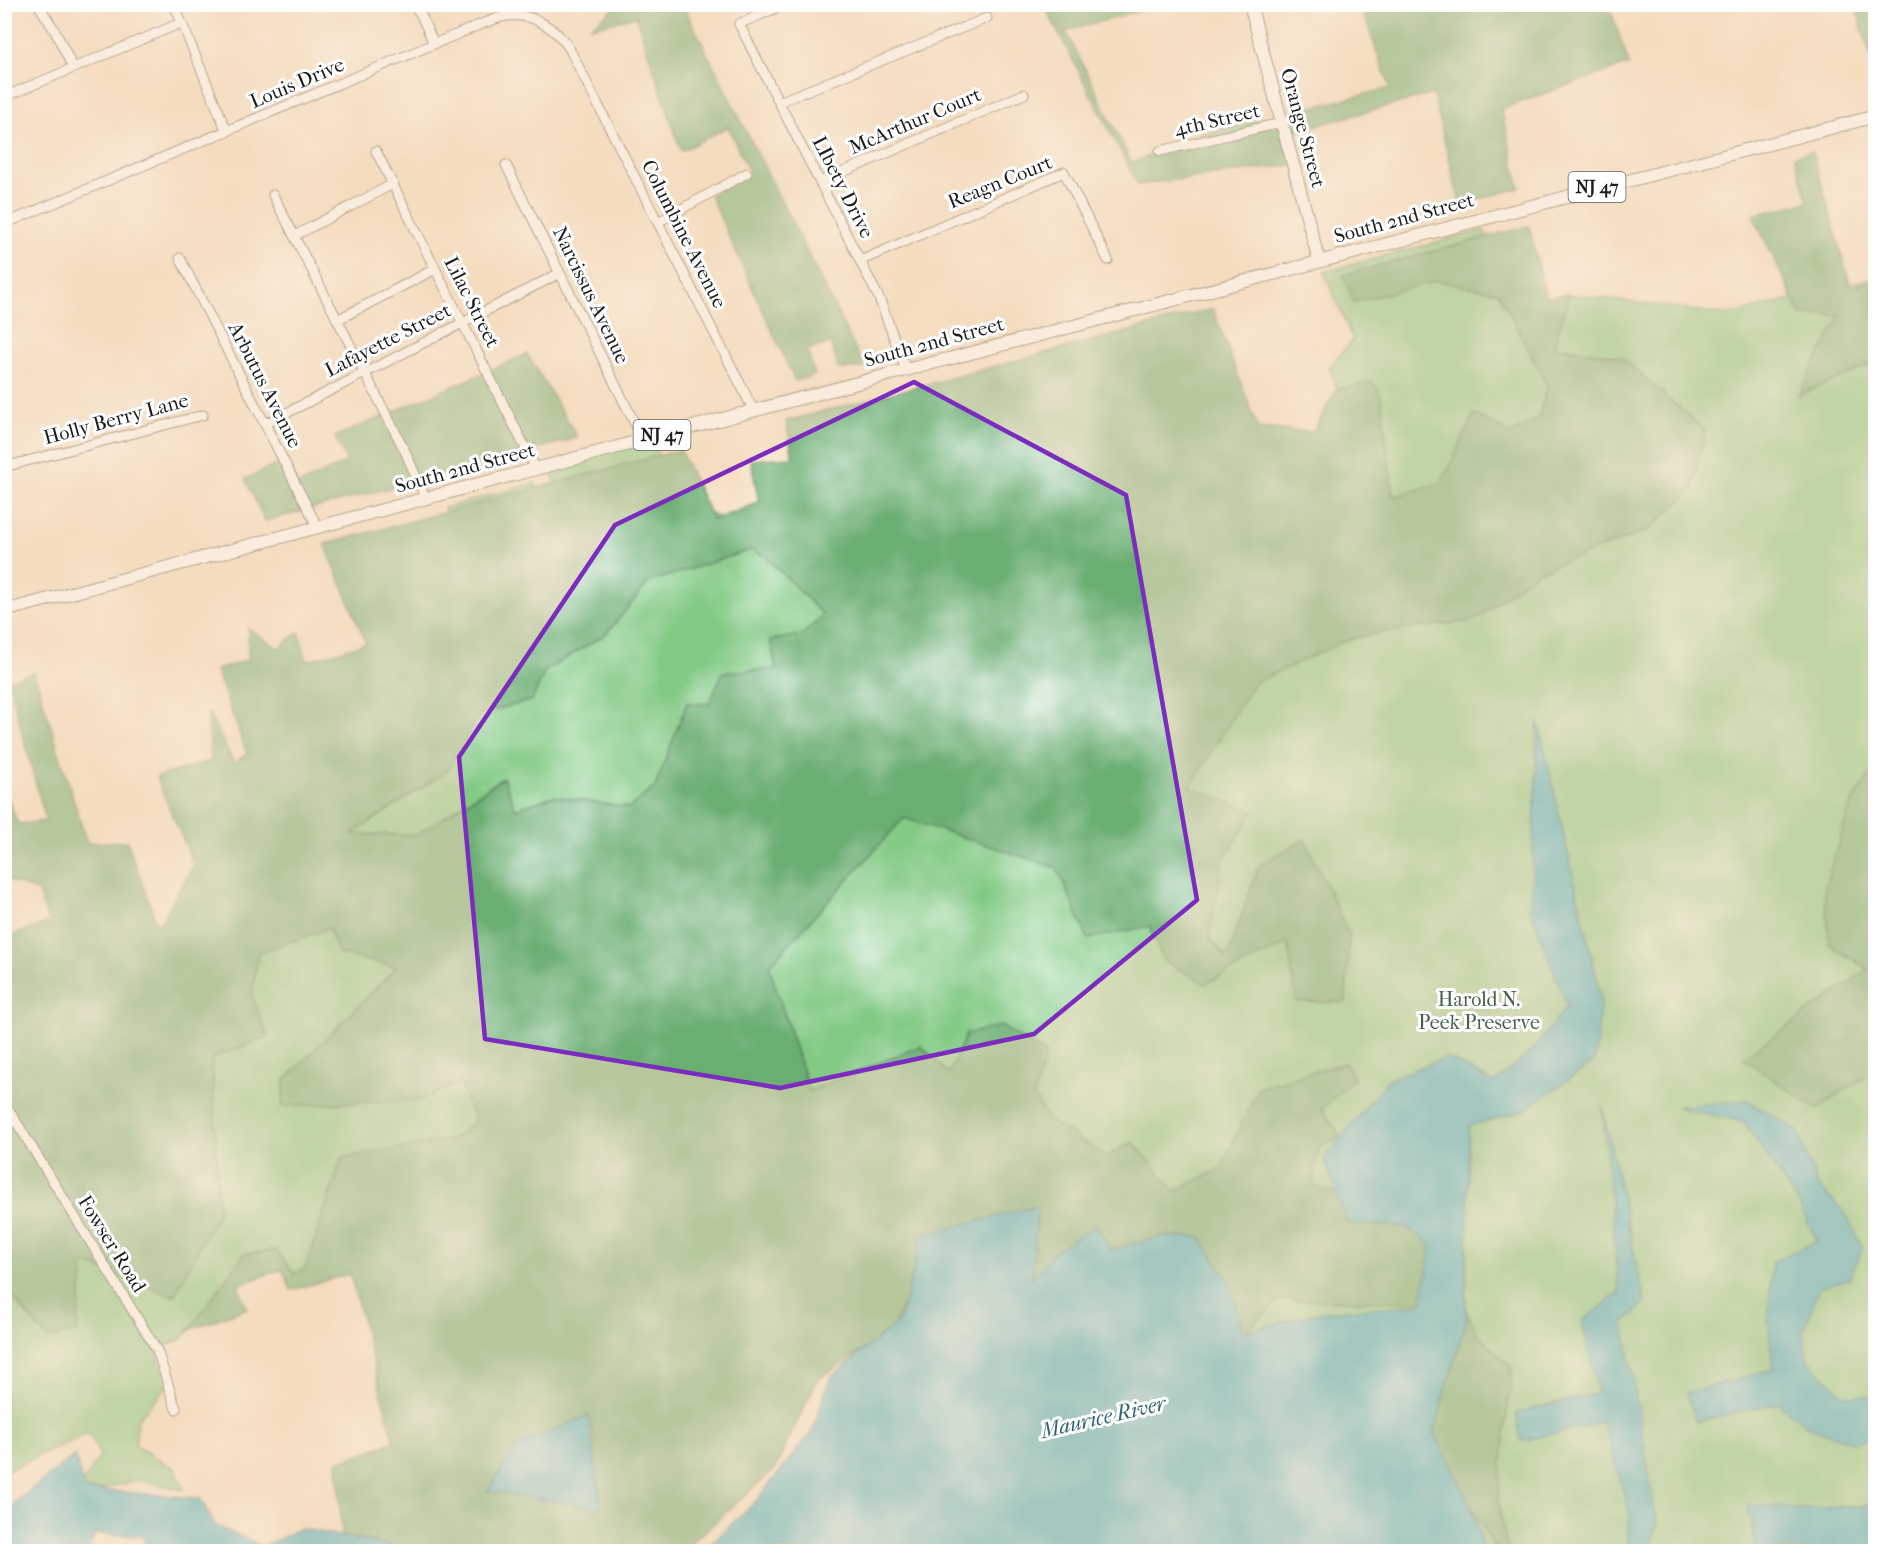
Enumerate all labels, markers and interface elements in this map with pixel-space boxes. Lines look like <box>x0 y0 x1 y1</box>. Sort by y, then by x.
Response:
street label: Louis Drive <box>247 53 348 113</box>
street label: Orange Street <box>1276 66 1330 190</box>
street label: McArthur Court <box>846 83 984 159</box>
street label: 4th Street <box>1172 99 1262 141</box>
street label: LIbety Drive <box>808 132 879 242</box>
street label: Reagn Court <box>944 151 1056 213</box>
street label: Columbine Avenue <box>637 156 731 312</box>
road number: NJ 47 <box>1568 172 1626 202</box>
street label: South 2nd Street <box>1331 188 1477 248</box>
street label: Narcissus Avenue <box>548 223 634 367</box>
street label: Lilac Street <box>439 253 505 351</box>
street label: Lafayette Street <box>321 298 455 382</box>
street label: South 2nd Street <box>861 312 1007 372</box>
street label: Arbutus Avenue <box>223 318 307 452</box>
street label: Holly Berry Lane <box>41 389 191 449</box>
road number: NJ 47 <box>634 420 690 450</box>
street label: South 2nd Street <box>392 438 538 498</box>
park label: Harold N. Peek Preserve <box>1418 988 1540 1034</box>
street label: Fowser Road <box>73 1191 151 1298</box>
water label: Maurice River <box>1036 1391 1169 1443</box>

